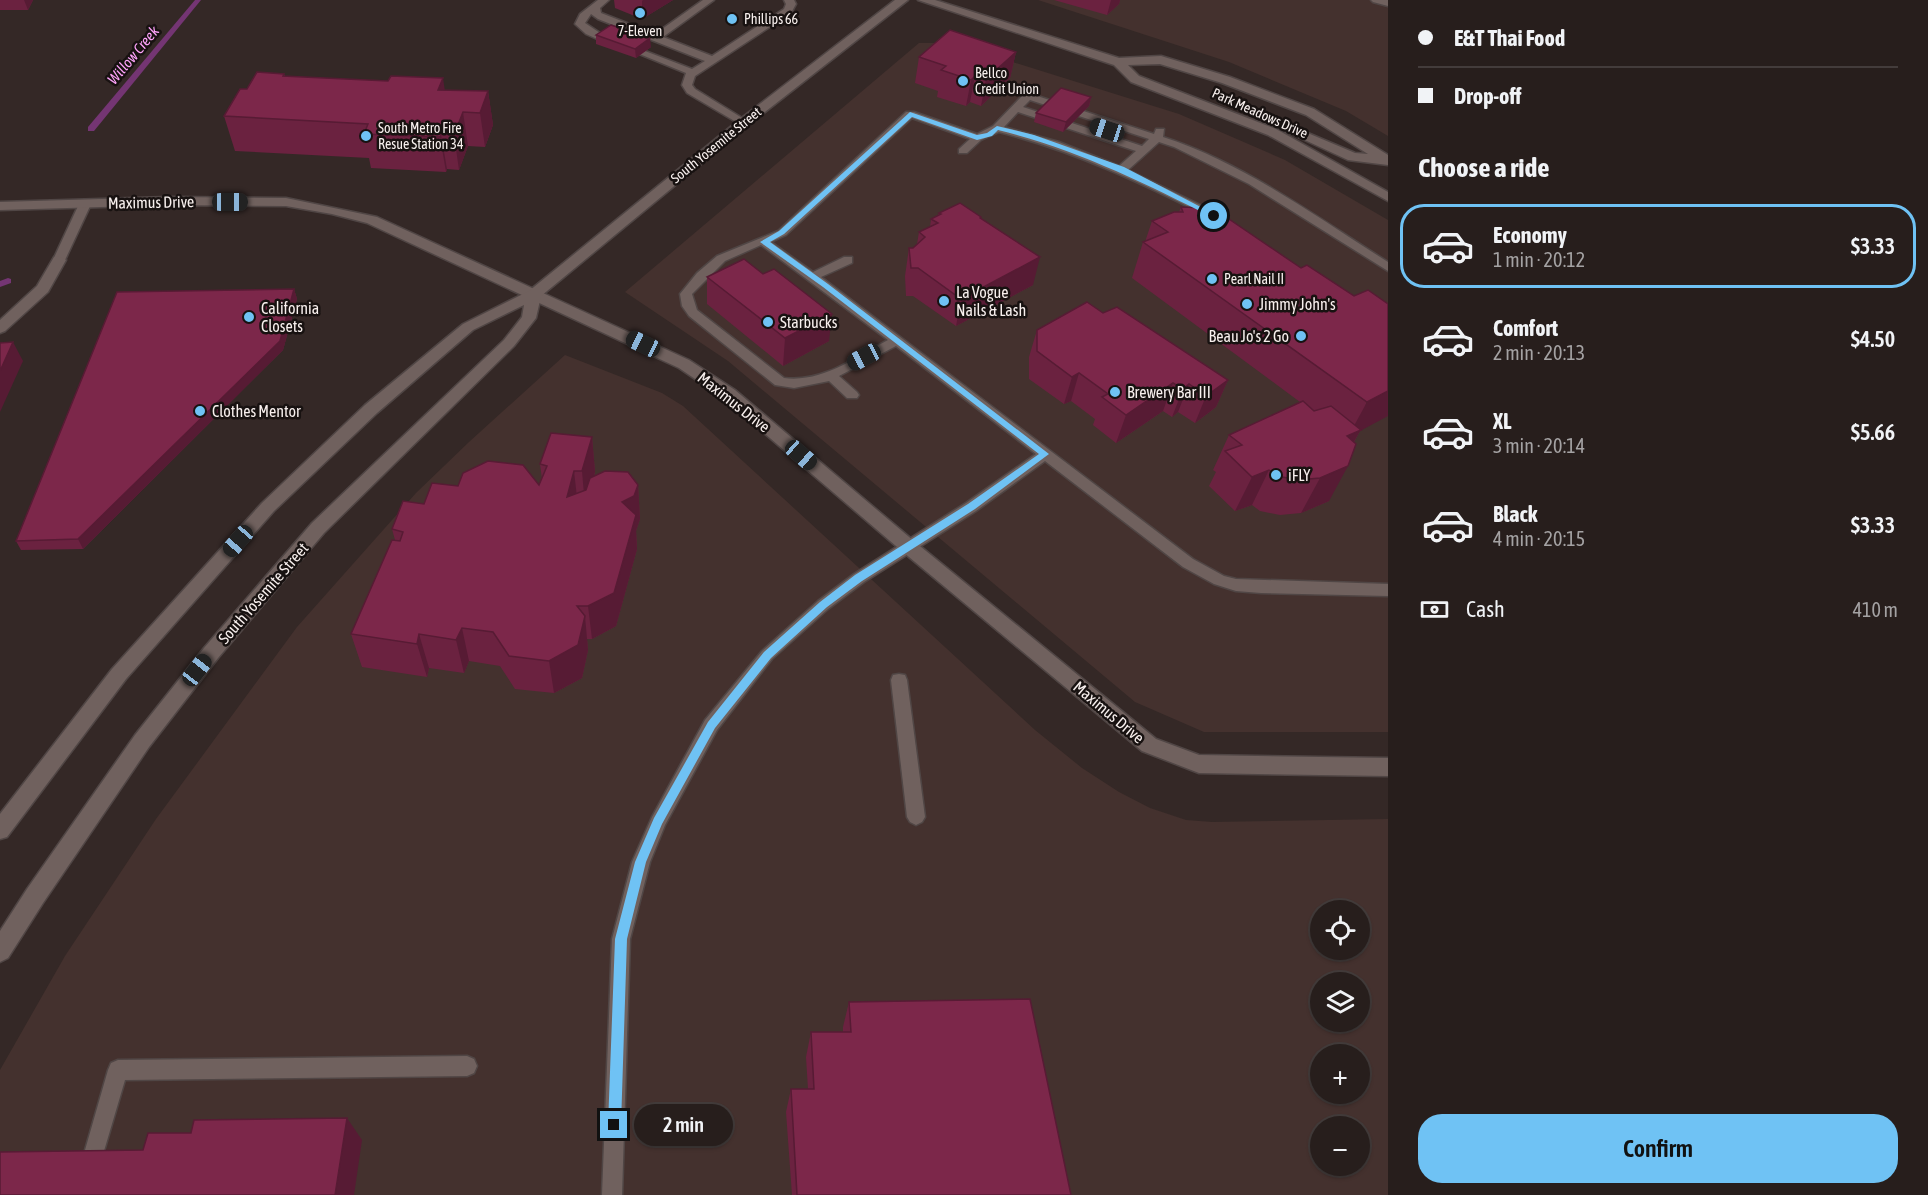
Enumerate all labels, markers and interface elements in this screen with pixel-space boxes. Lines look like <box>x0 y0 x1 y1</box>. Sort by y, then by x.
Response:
marker: 7-Eleven <box>633 6 647 20</box>
place label: Phillips 66 <box>744 11 799 27</box>
marker: Phillips 66 <box>725 12 739 26</box>
water label: Willow Creek <box>104 22 162 88</box>
place label: 7-Eleven <box>618 23 662 39</box>
text: E&T Thai Food <box>1454 25 1565 51</box>
place label: Bellco Credit Union <box>975 65 1039 97</box>
marker: Bellco Credit Union <box>956 74 970 88</box>
text: Drop-off <box>1454 83 1521 109</box>
street label: Park Meadows Drive <box>1210 85 1310 141</box>
street label: South Yosemite Street <box>668 104 764 186</box>
car <box>1087 116 1127 144</box>
place label: South Metro Fire Resue Station 34 <box>378 120 464 152</box>
marker: South Metro Fire Resue Station 34 <box>359 129 373 143</box>
text: Choose a ride <box>1418 152 1550 183</box>
street label: Maximus Drive <box>108 192 194 212</box>
car <box>212 193 248 211</box>
route start <box>1200 202 1227 229</box>
icon: car <box>1421 219 1475 273</box>
text: Economy <box>1493 222 1567 248</box>
text: $3.33 <box>1851 233 1895 259</box>
text: 1 min · 20:12 <box>1493 248 1585 271</box>
place label: Pearl Nail II <box>1224 271 1284 287</box>
marker: Pearl Nail II <box>1205 272 1219 286</box>
place label: La Vogue Nails & Lash <box>956 283 1026 319</box>
marker: La Vogue Nails & Lash <box>937 294 951 308</box>
place label: Jimmy John's <box>1259 295 1336 314</box>
marker: Jimmy John's <box>1240 297 1254 311</box>
place label: California Closets <box>261 299 319 335</box>
marker: California Closets <box>242 310 256 324</box>
icon: car <box>1421 312 1475 366</box>
place label: Starbucks <box>780 313 838 331</box>
marker: Starbucks <box>761 315 775 329</box>
text: Comfort <box>1493 315 1558 341</box>
text: $4.50 <box>1851 326 1895 352</box>
place label: Beau Jo's 2 Go <box>1209 327 1289 345</box>
car <box>623 328 663 360</box>
marker: Beau Jo's 2 Go <box>1294 329 1308 343</box>
car <box>844 341 884 373</box>
text: 2 min · 20:13 <box>1493 341 1585 364</box>
street label: Maximus Drive <box>694 368 774 436</box>
place label: Brewery Bar III <box>1127 383 1211 402</box>
marker: Brewery Bar III <box>1108 385 1122 399</box>
place label: Clothes Mentor <box>212 402 301 420</box>
marker: Clothes Mentor <box>193 404 207 418</box>
icon: car <box>1421 405 1475 459</box>
text: XL <box>1493 408 1511 434</box>
text: $5.66 <box>1851 419 1895 445</box>
text: 3 min · 20:14 <box>1493 434 1585 457</box>
car <box>782 436 820 474</box>
place label: iFLY <box>1288 466 1311 484</box>
marker: iFLY <box>1269 468 1283 482</box>
icon: car <box>1421 498 1475 552</box>
text: Black <box>1493 501 1537 527</box>
text: $3.33 <box>1851 512 1895 538</box>
car <box>219 522 257 560</box>
text: 4 min · 20:15 <box>1493 527 1585 550</box>
street label: South Yosemite Street <box>214 539 312 647</box>
icon: cash <box>1418 593 1451 626</box>
text: Cash <box>1466 596 1505 622</box>
text: 410 m <box>1853 598 1898 621</box>
car <box>179 650 215 690</box>
street label: Maximus Drive <box>1070 677 1148 747</box>
map controls <box>1310 900 1370 1176</box>
button: locate <box>1310 900 1370 960</box>
button: layers <box>1310 972 1370 1032</box>
button: + <box>1310 1044 1370 1104</box>
callout: 2 min <box>635 1104 734 1146</box>
route end <box>600 1111 627 1138</box>
text: 2 min <box>663 1113 704 1136</box>
button: Confirm <box>1418 1114 1898 1183</box>
button: − <box>1310 1116 1370 1176</box>

